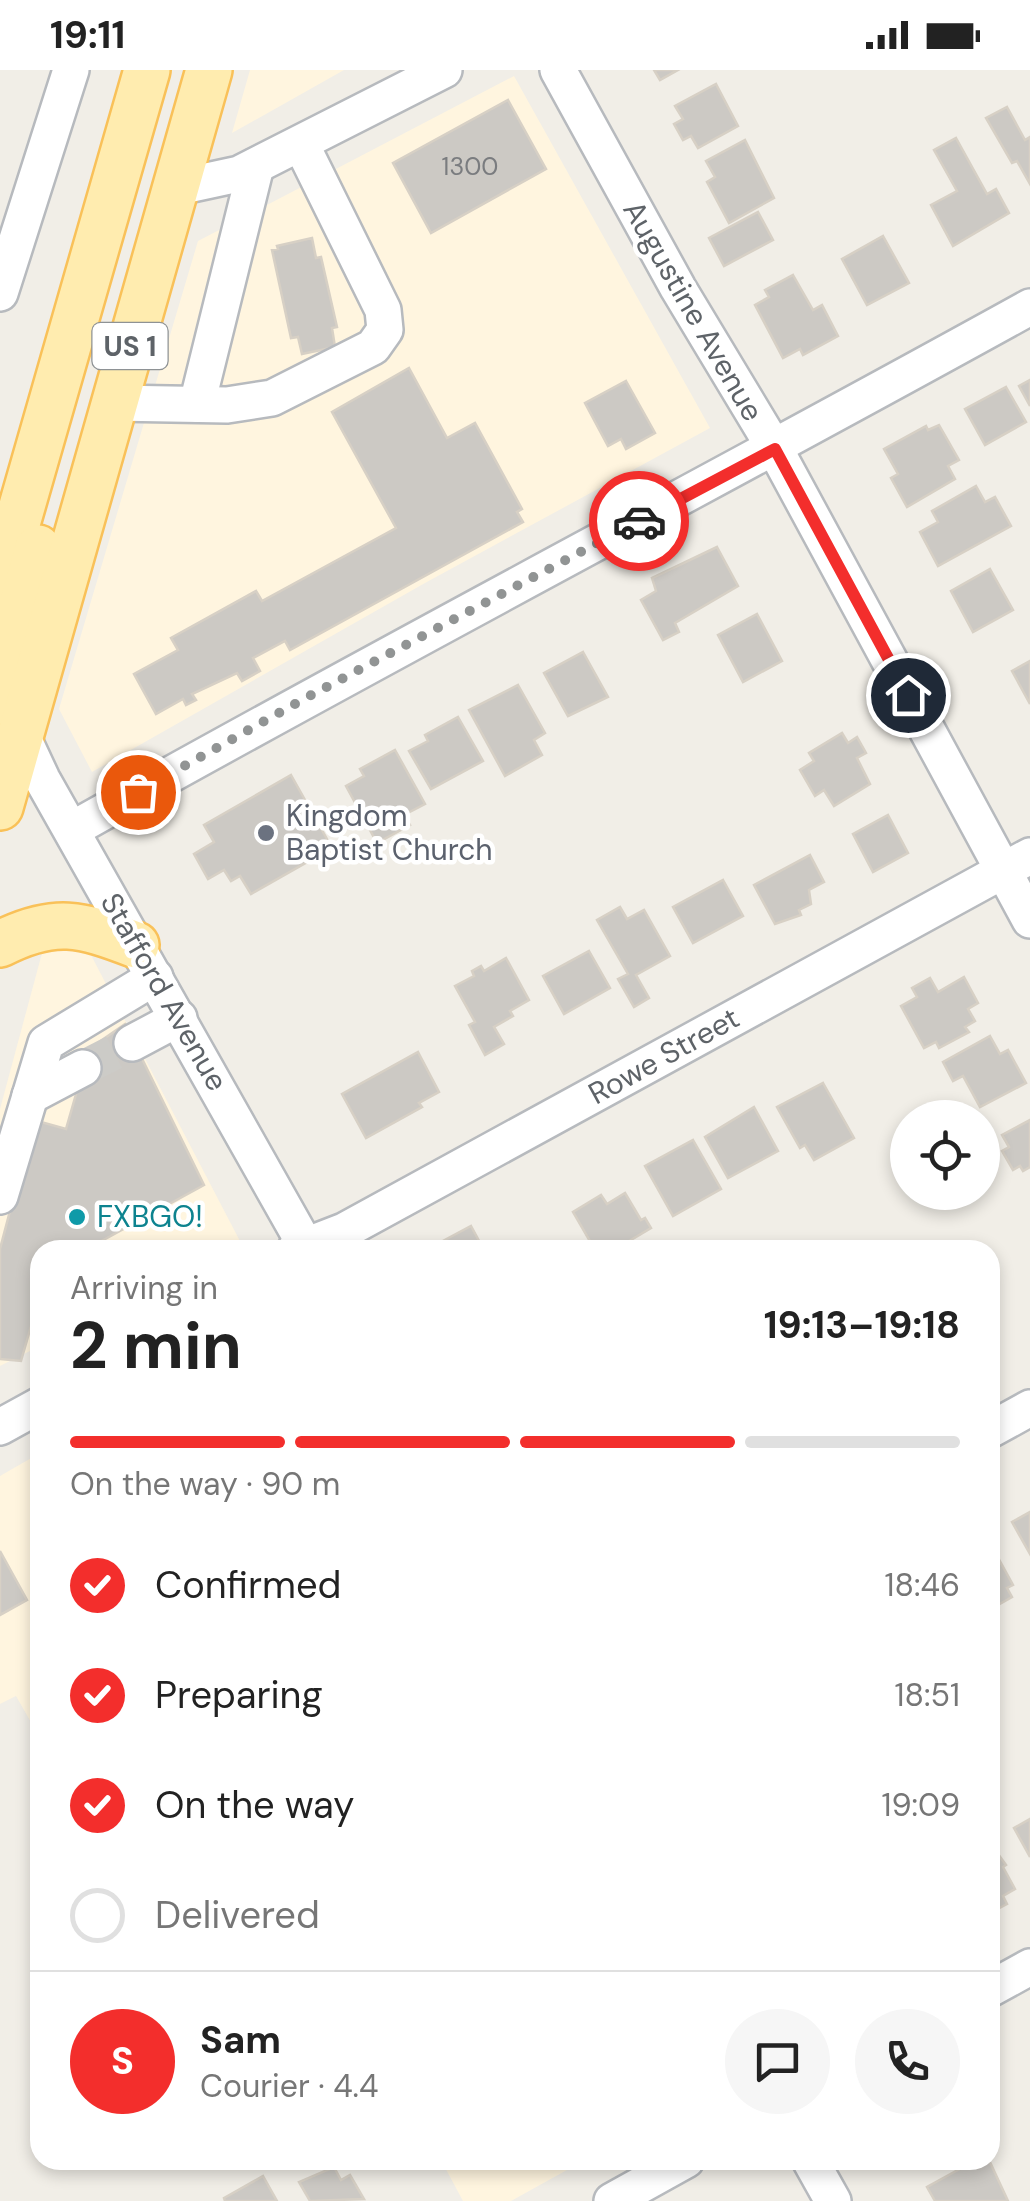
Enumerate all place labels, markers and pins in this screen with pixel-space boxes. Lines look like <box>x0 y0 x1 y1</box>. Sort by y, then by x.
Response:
pin <box>866 653 951 738</box>
pin <box>96 750 181 835</box>
place label: Kingdom Baptist Church <box>286 796 493 869</box>
marker: Kingdom Baptist Church <box>255 822 277 844</box>
place label: FXBGO! <box>97 1197 203 1236</box>
marker: FXBGO! <box>66 1206 88 1228</box>

